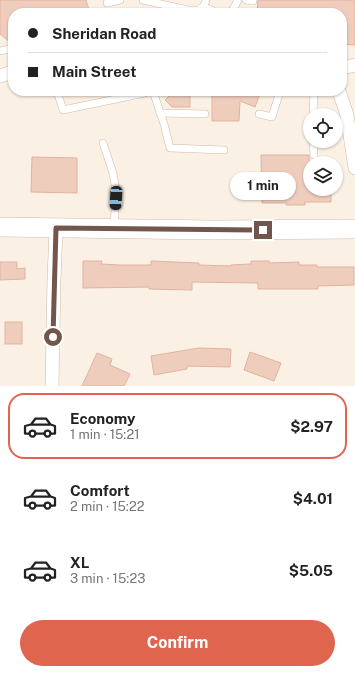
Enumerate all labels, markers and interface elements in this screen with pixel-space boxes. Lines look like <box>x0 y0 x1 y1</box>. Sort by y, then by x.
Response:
text: Sheridan Road <box>52 25 156 42</box>
text: Main Street <box>52 63 136 80</box>
map controls <box>303 108 343 196</box>
button: locate <box>303 108 343 148</box>
button: layers <box>303 156 343 196</box>
callout: 1 min <box>230 172 296 200</box>
text: 1 min <box>247 178 279 193</box>
car <box>109 186 123 210</box>
route end <box>254 221 272 239</box>
route start <box>44 328 62 346</box>
icon: car <box>22 408 58 444</box>
text: Economy <box>70 410 135 427</box>
text: $2.97 <box>290 418 333 435</box>
text: 1 min · 15:21 <box>70 427 140 442</box>
icon: car <box>22 480 58 516</box>
text: Comfort <box>70 482 130 499</box>
text: $4.01 <box>293 490 333 507</box>
text: 2 min · 15:22 <box>70 499 144 514</box>
icon: car <box>22 552 58 588</box>
text: XL <box>70 554 89 571</box>
text: $5.05 <box>289 562 333 579</box>
text: 3 min · 15:23 <box>70 571 145 586</box>
button: Confirm <box>20 620 335 666</box>

